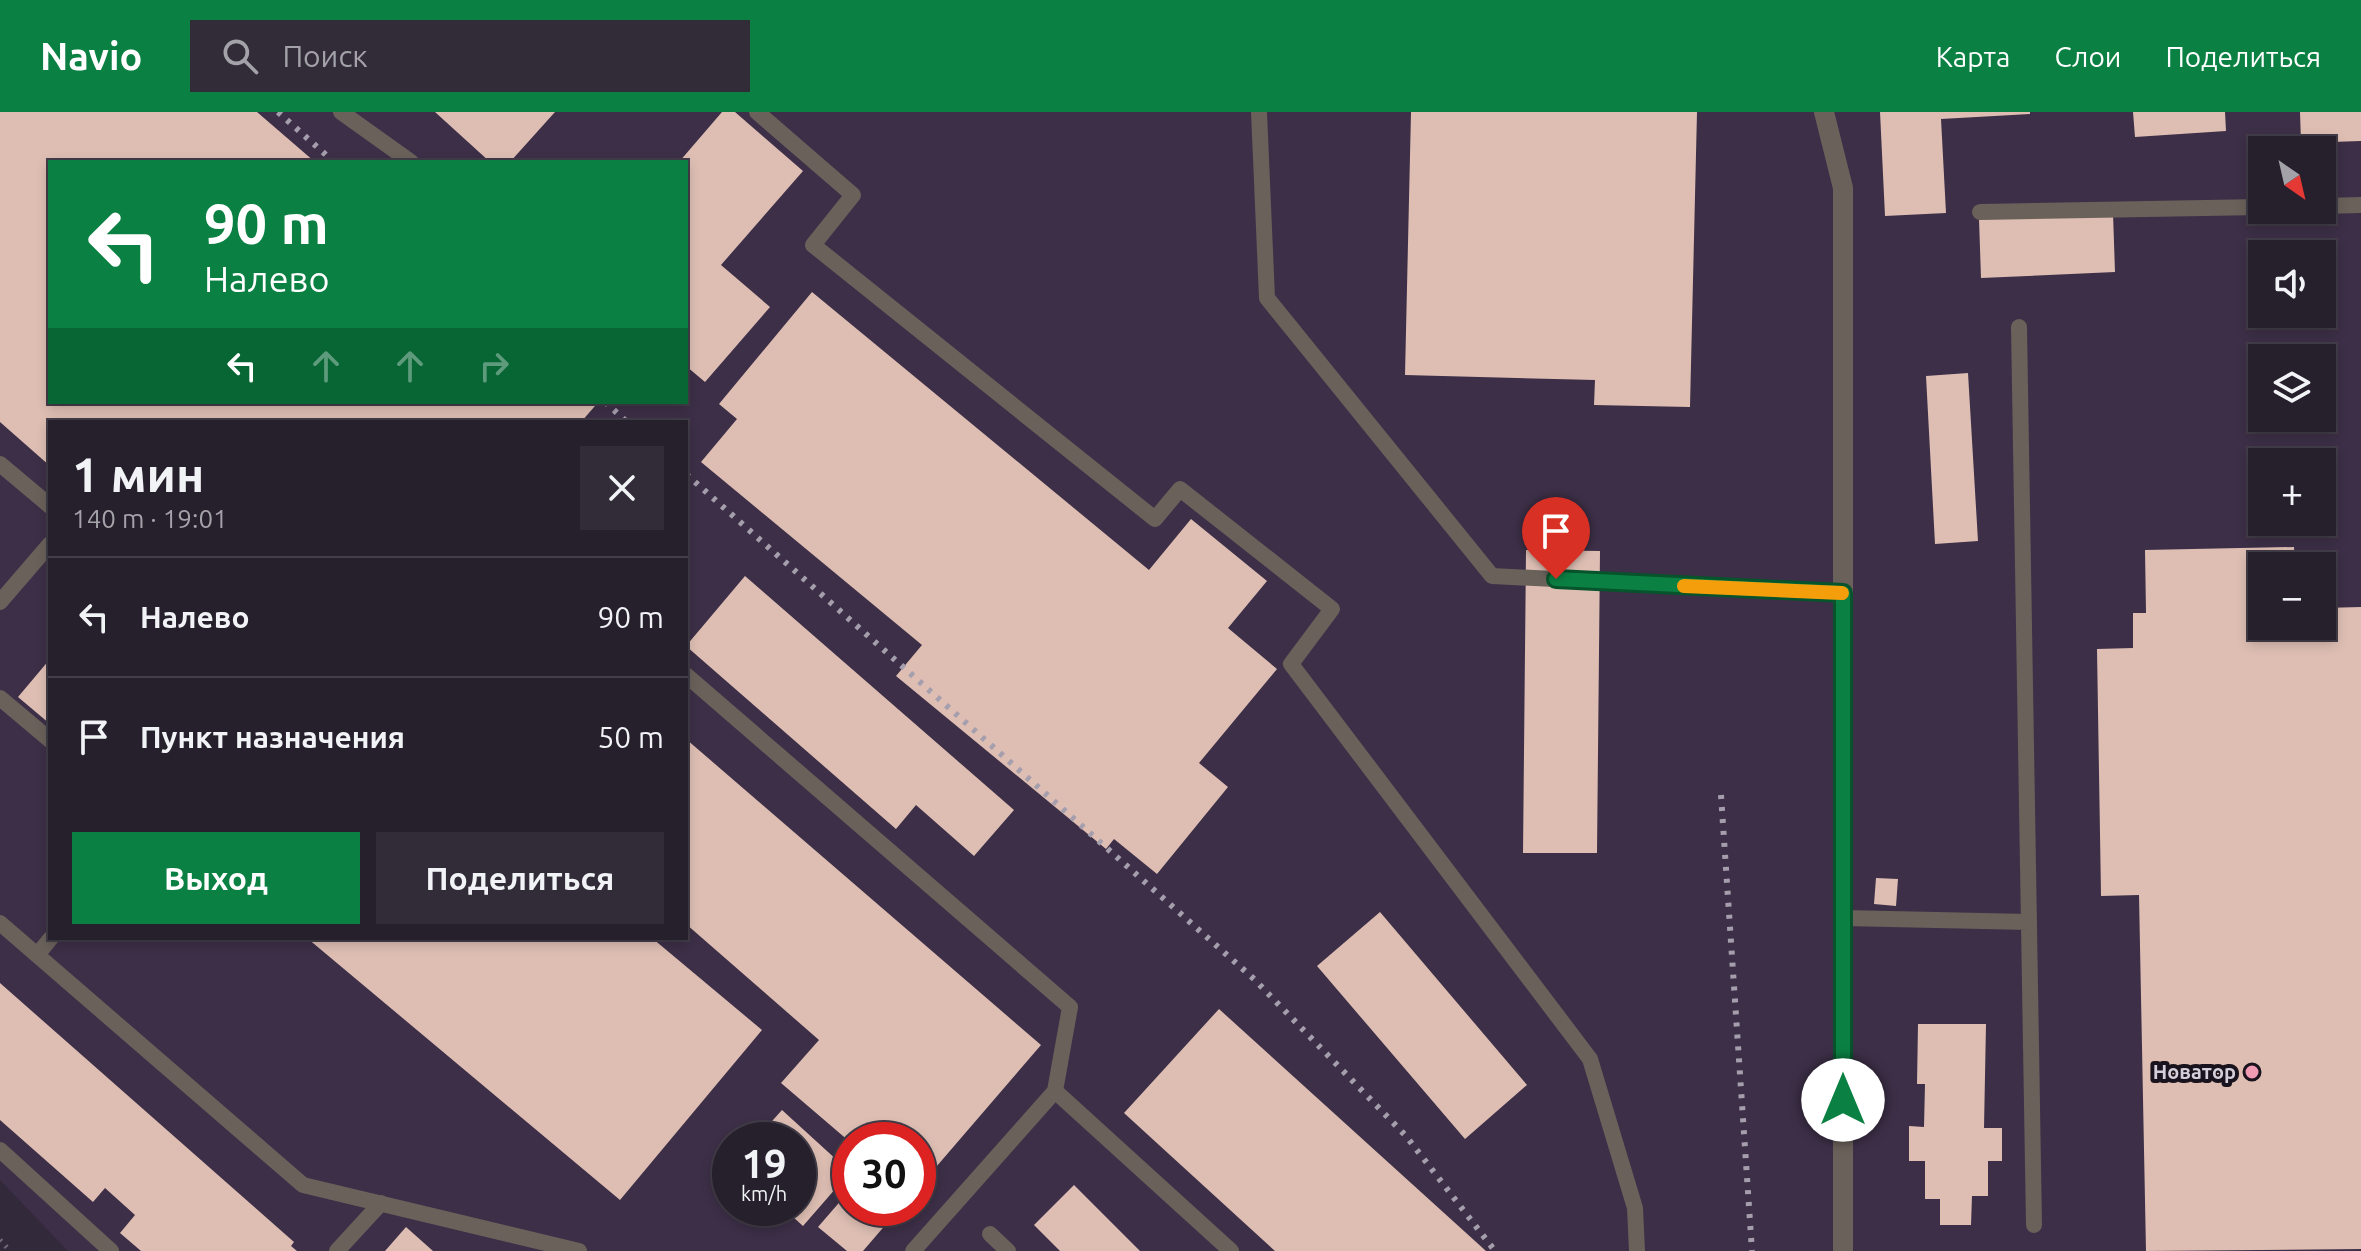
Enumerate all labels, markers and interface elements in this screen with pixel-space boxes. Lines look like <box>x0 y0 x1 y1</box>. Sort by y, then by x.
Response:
search box <box>190 20 750 92</box>
icon: search <box>218 34 262 78</box>
text: Navio <box>40 35 142 77</box>
text: Поиск <box>282 39 368 73</box>
text: Карта <box>1936 41 2010 72</box>
text: Слои <box>2054 41 2121 72</box>
text: Поделиться <box>2165 41 2321 72</box>
north arrow <box>2248 136 2336 224</box>
map controls <box>2248 136 2336 640</box>
icon: left <box>72 192 176 296</box>
text: 90 m <box>204 192 329 255</box>
button: sound <box>2248 240 2336 328</box>
text: Налево <box>204 258 329 299</box>
icon: left <box>220 344 264 388</box>
icon: ahead <box>304 344 348 388</box>
icon: ahead <box>388 344 432 388</box>
icon: right <box>472 344 516 388</box>
button: layers <box>2248 344 2336 432</box>
button: close <box>580 446 664 530</box>
text: 1 мин <box>72 447 204 501</box>
button: + <box>2248 448 2336 536</box>
pin <box>1522 497 1590 579</box>
text: 140 m · 19:01 <box>72 504 228 533</box>
icon: arrive <box>1534 509 1578 553</box>
button: − <box>2248 552 2336 640</box>
icon: left <box>72 595 116 639</box>
text: Налево <box>140 600 250 634</box>
text: 90 m <box>597 600 664 634</box>
icon: arrive <box>72 715 116 759</box>
text: Пункт назначения <box>140 720 405 754</box>
text: 50 m <box>597 720 664 754</box>
button: Выход <box>72 832 360 924</box>
button: Поделиться <box>376 832 664 924</box>
position arrow <box>1801 1058 1885 1142</box>
place label: Новатор <box>2153 1060 2236 1083</box>
marker: Новатор <box>2243 1063 2261 1081</box>
speed limit sign: 30 <box>832 1122 936 1226</box>
text: 19 <box>741 1141 787 1186</box>
text: km/h <box>741 1182 787 1205</box>

